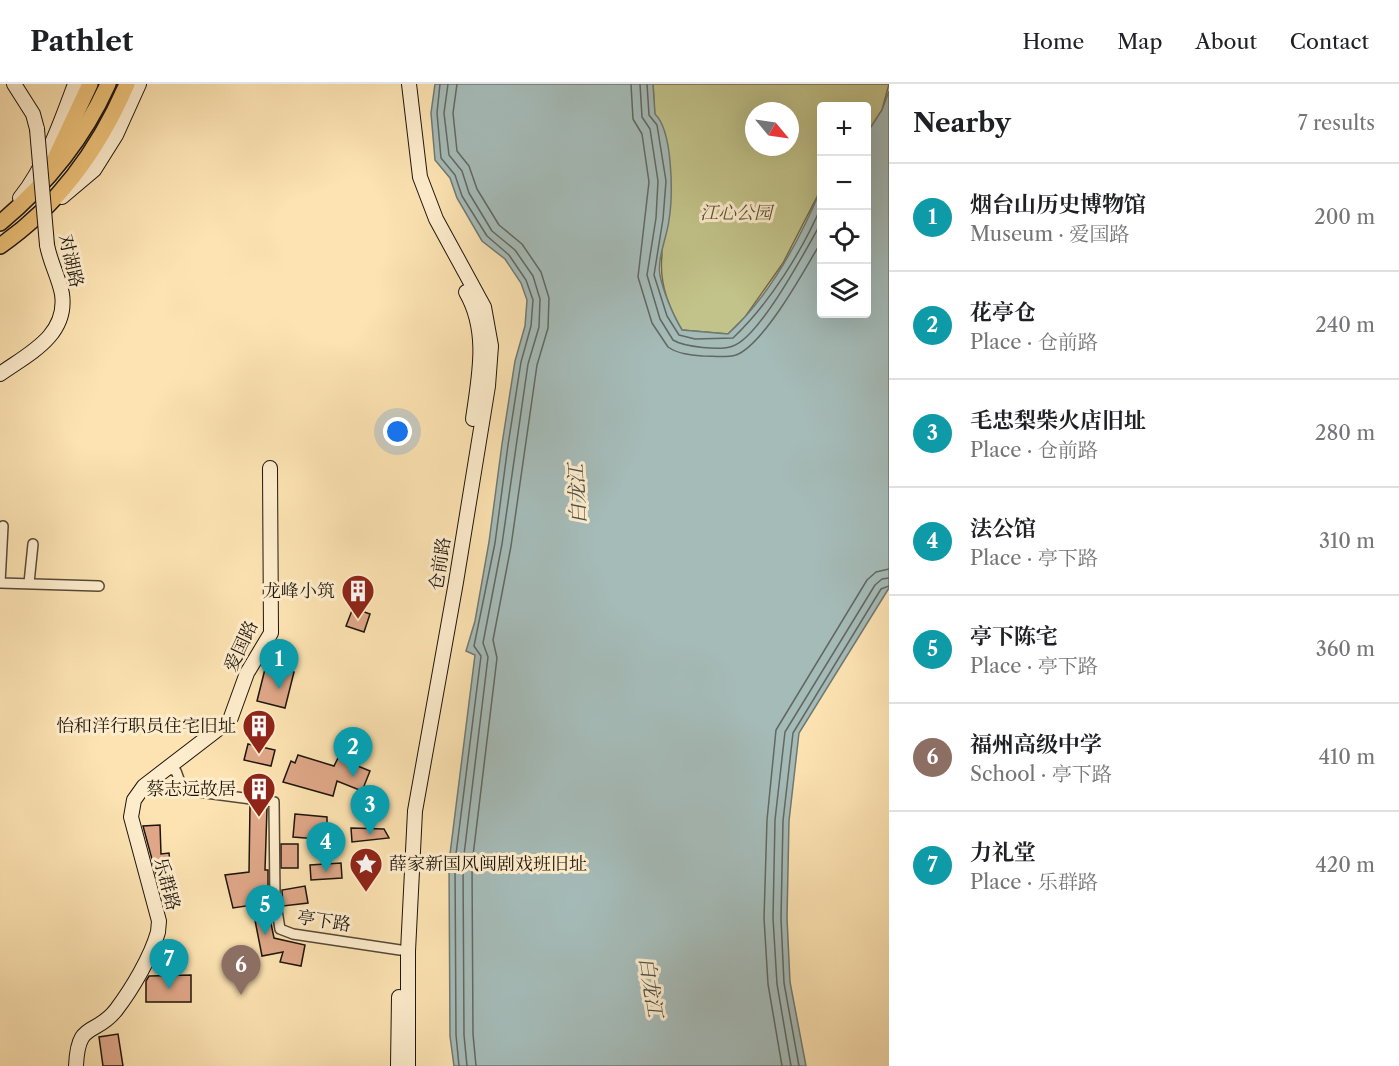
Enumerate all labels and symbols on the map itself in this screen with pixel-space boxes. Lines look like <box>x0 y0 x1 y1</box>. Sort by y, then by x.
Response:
north arrow <box>745 102 799 156</box>
park label: 江心公园 <box>700 202 775 224</box>
street label: 对湖路 <box>54 232 88 290</box>
your location <box>383 417 412 446</box>
water label: 白龙江 <box>563 460 591 525</box>
street label: 仓前路 <box>425 536 455 592</box>
building icon: 龙峰小筑 <box>340 573 376 620</box>
place label: 龙峰小筑 <box>263 580 335 602</box>
street label: 爱国路 <box>220 617 262 675</box>
pin: 1 <box>260 640 298 689</box>
building icon: 怡和洋行职员住宅旧址 <box>241 708 277 755</box>
place label: 怡和洋行职员住宅旧址 <box>56 715 236 737</box>
pin: 2 <box>334 728 372 777</box>
building icon: 蔡志远故居 <box>241 771 277 818</box>
place label: 蔡志远故居 <box>146 778 236 800</box>
pin: 3 <box>350 786 389 835</box>
pin: 4 <box>306 822 346 872</box>
place icon: 薛家新国风闽剧戏班旧址 <box>348 846 384 893</box>
place label: 薛家新国风闽剧戏班旧址 <box>389 853 587 875</box>
street label: 乐群路 <box>149 855 185 913</box>
pin: 5 <box>246 886 284 935</box>
street label: 亭下路 <box>296 906 352 936</box>
pin: 7 <box>150 940 188 989</box>
pin: 6 <box>222 946 260 995</box>
water label: 白龙江 <box>634 955 668 1021</box>

